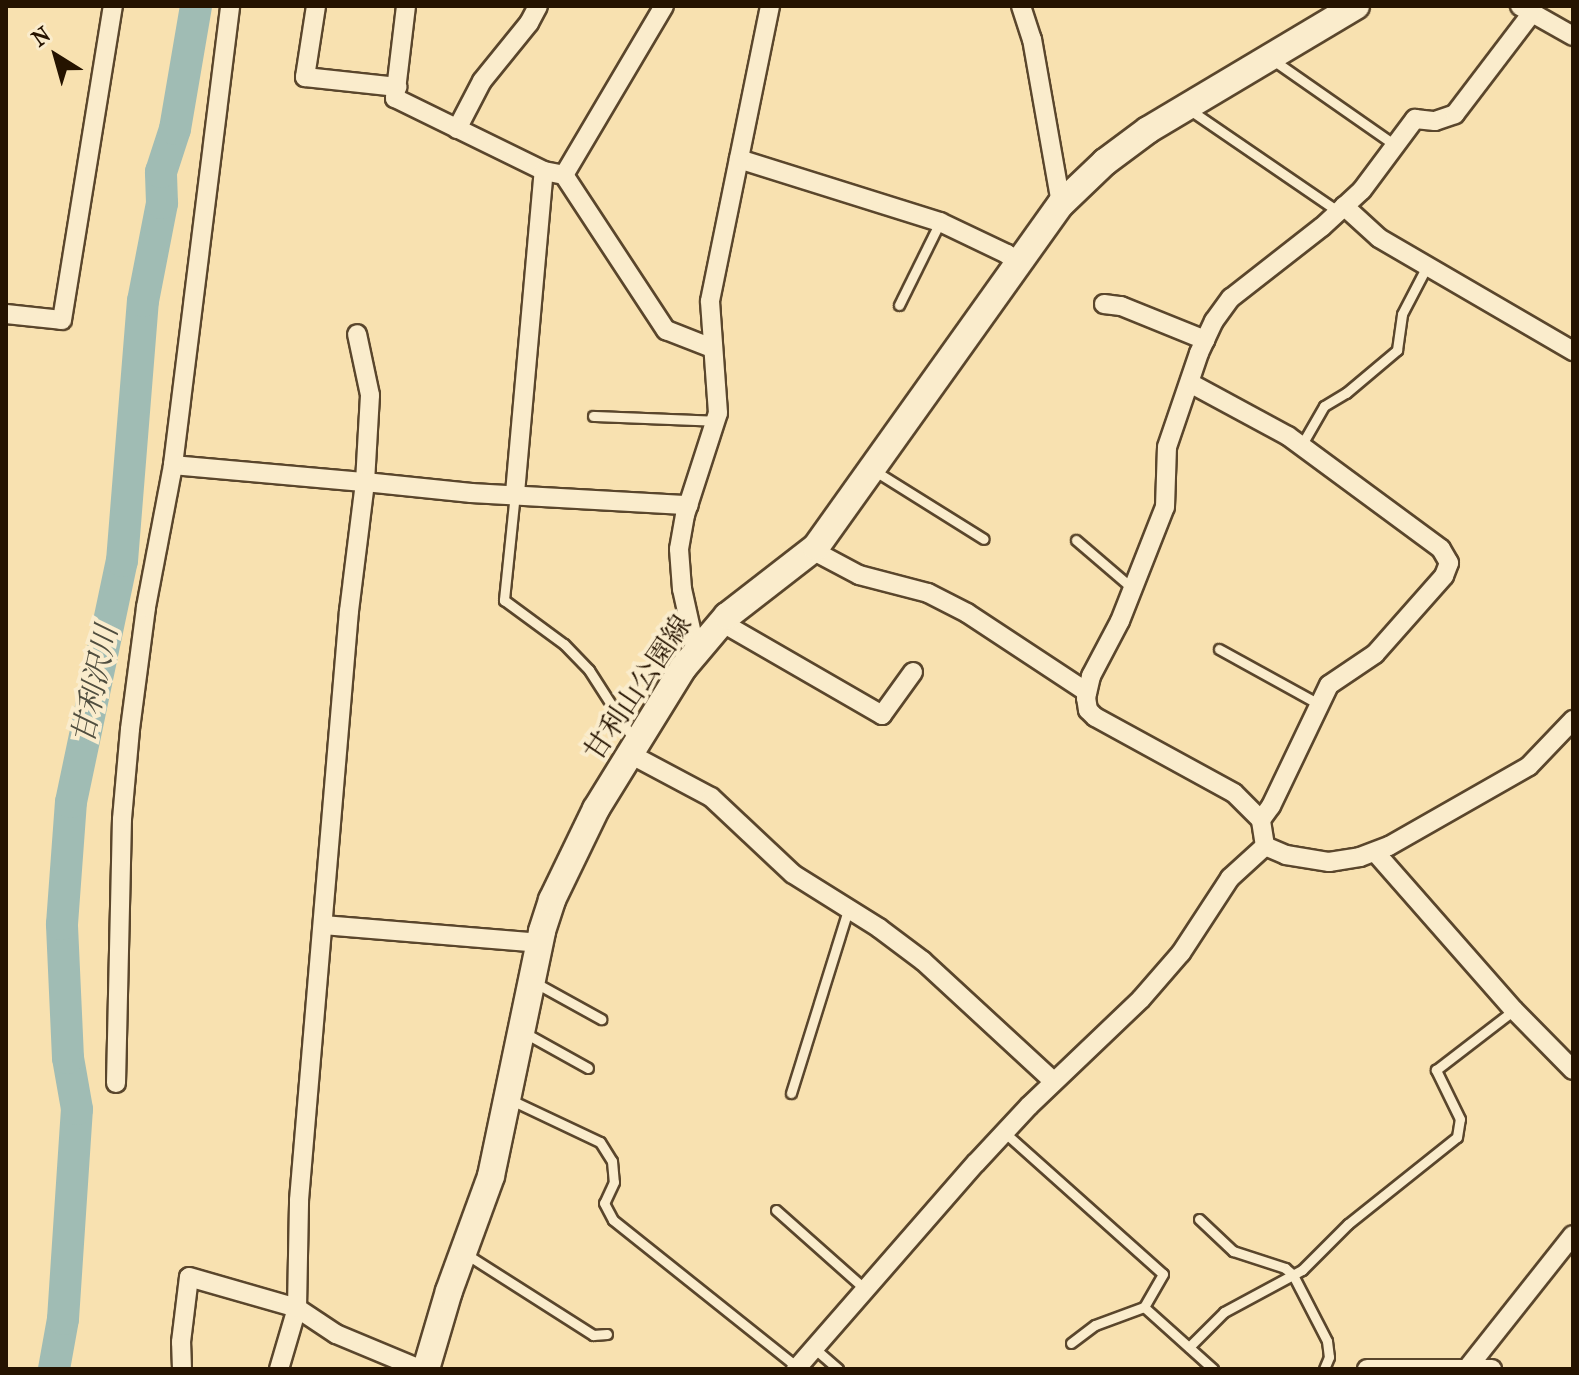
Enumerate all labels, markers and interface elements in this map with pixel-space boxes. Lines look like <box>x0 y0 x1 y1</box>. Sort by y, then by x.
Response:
north arrow <box>16 16 96 96</box>
text: N <box>27 21 56 52</box>
street label: 甘利山公園線 <box>577 609 699 767</box>
water label: 甘利沢川 <box>66 623 126 747</box>

